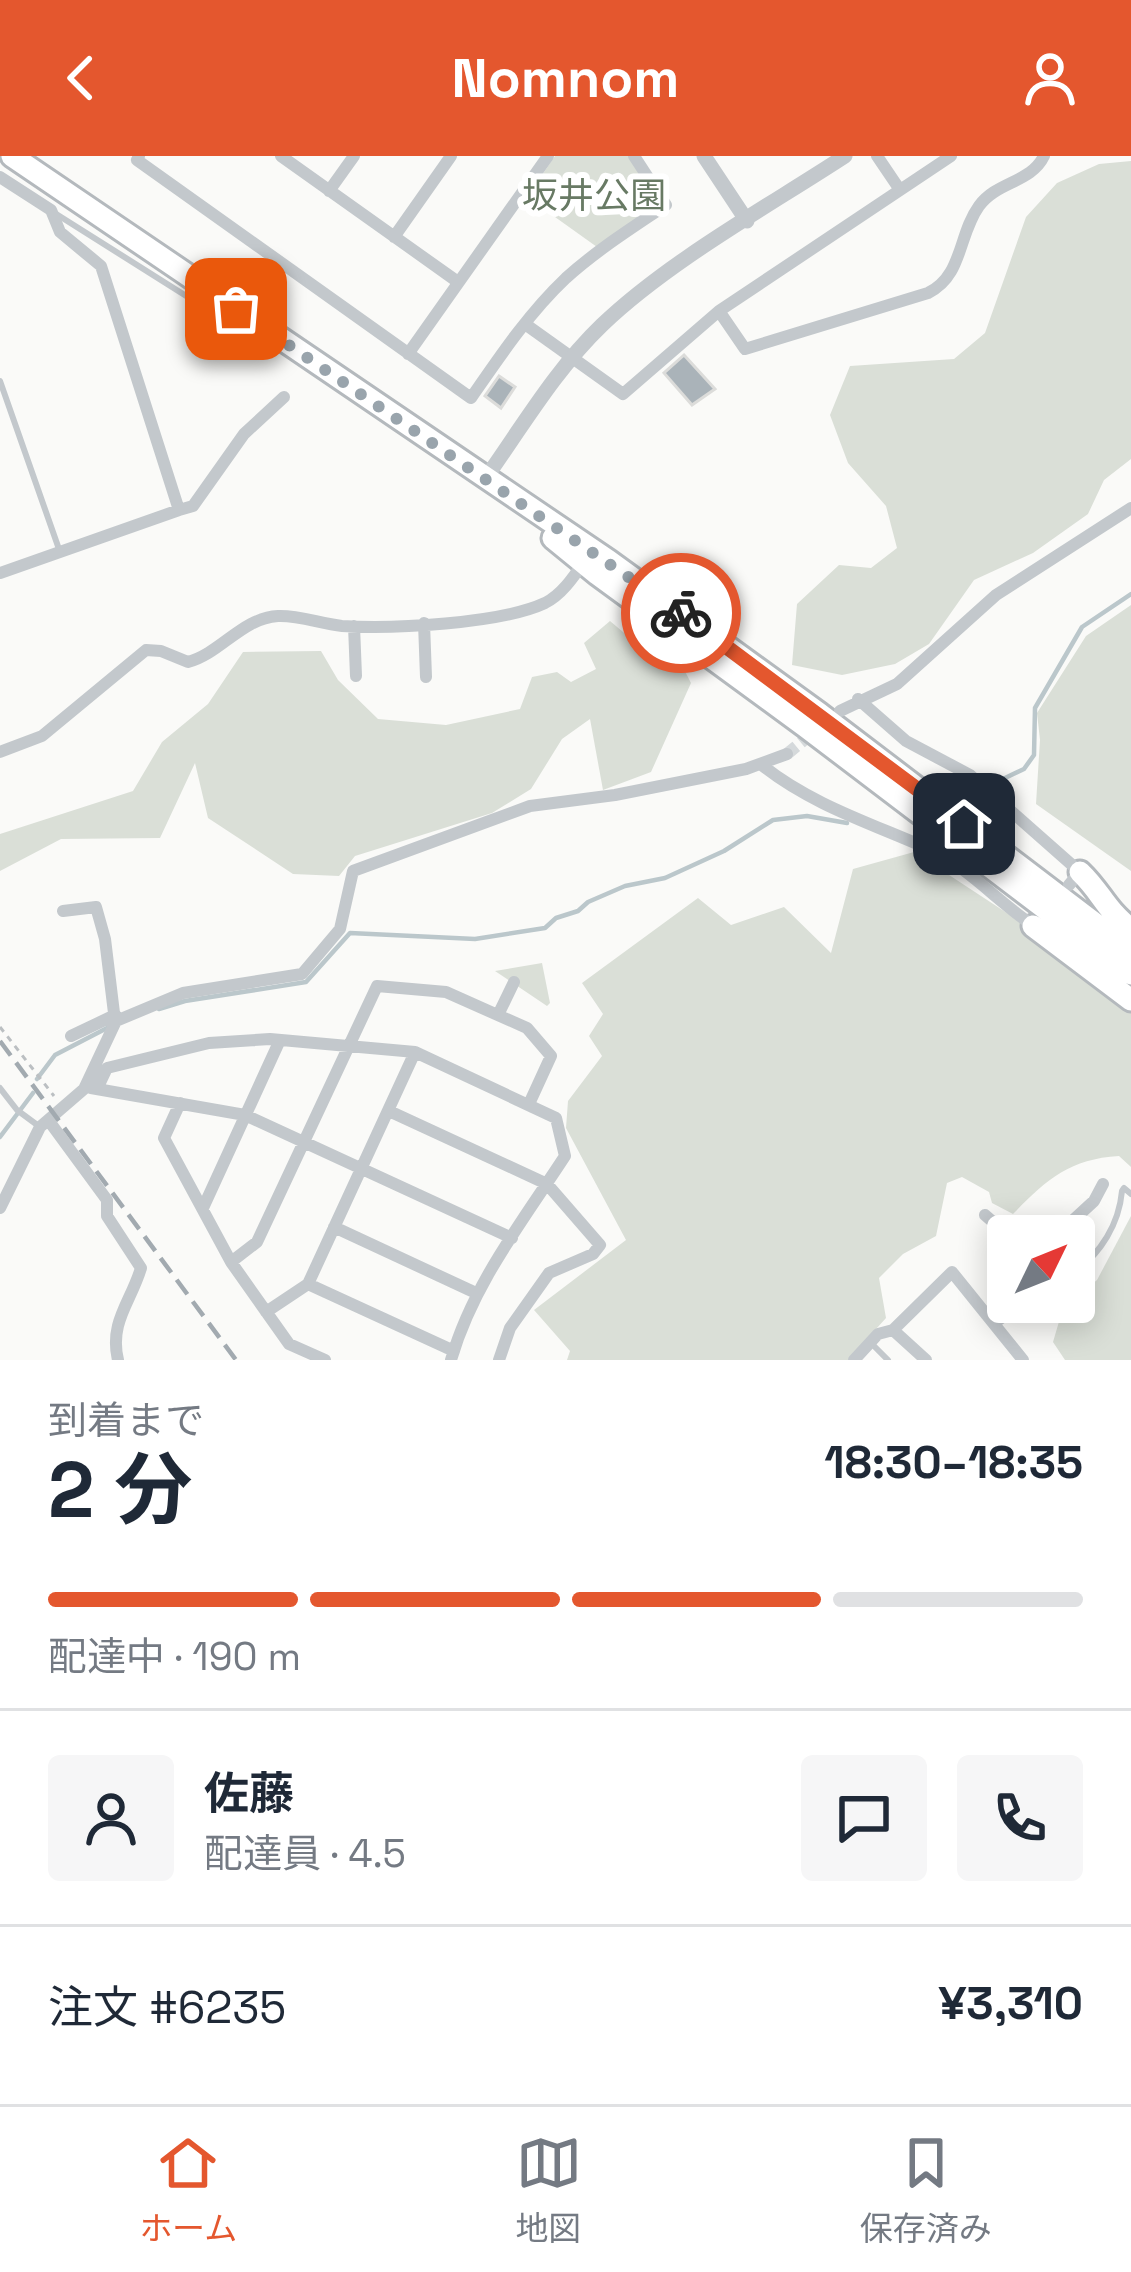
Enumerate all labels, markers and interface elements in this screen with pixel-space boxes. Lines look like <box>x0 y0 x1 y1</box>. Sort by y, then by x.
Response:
text: Nomnom <box>452 44 679 113</box>
icon: back <box>48 45 114 111</box>
icon: person <box>1017 45 1083 111</box>
park label: 坂井公園 <box>522 173 666 219</box>
pin <box>185 258 287 360</box>
icon: bag <box>203 276 269 342</box>
courier <box>621 553 741 673</box>
icon: bike <box>648 580 714 646</box>
pin <box>913 773 1015 875</box>
icon: home <box>931 791 997 857</box>
north arrow <box>987 1215 1095 1323</box>
map controls <box>987 1215 1095 1323</box>
text: 到着まで <box>48 1396 204 1445</box>
text: 18:30–18:35 <box>824 1434 1083 1491</box>
text: 2 分 <box>48 1440 192 1540</box>
text: 配達中 · 190 m <box>48 1632 301 1681</box>
button: person <box>48 1755 174 1881</box>
button: chat <box>801 1755 927 1881</box>
button: phone <box>957 1755 1083 1881</box>
text: 佐藤 <box>204 1765 294 1822</box>
text: 配達員 · 4.5 <box>204 1829 406 1878</box>
text: ¥3,310 <box>938 1975 1083 2032</box>
text: 注文 #6235 <box>48 1979 286 2036</box>
tab: ホーム <box>139 2130 237 2250</box>
tab: 地図 <box>516 2130 582 2250</box>
tab: 保存済み <box>860 2130 992 2250</box>

